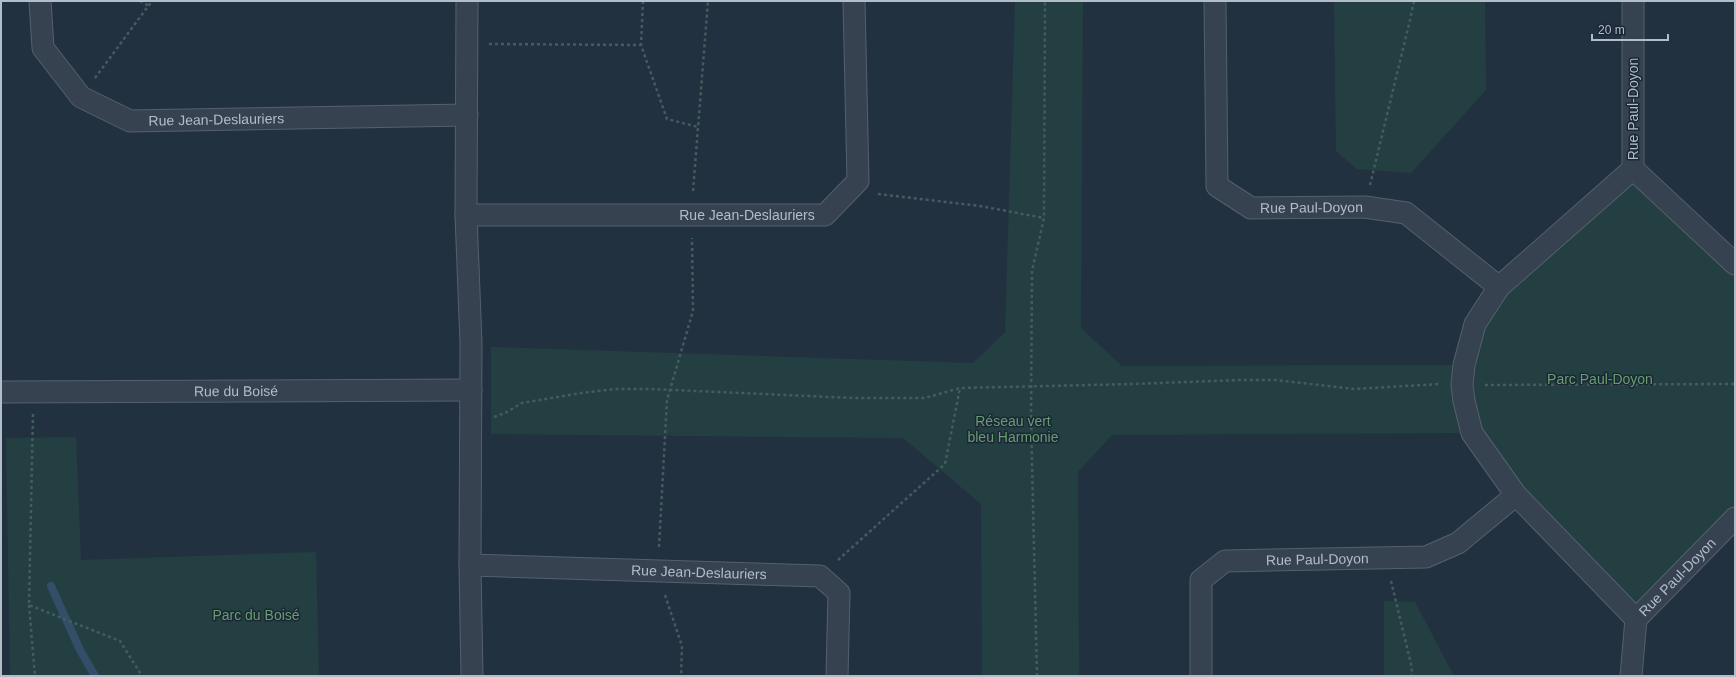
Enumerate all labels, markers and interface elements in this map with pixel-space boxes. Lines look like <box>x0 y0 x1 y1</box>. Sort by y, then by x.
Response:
scale bar <box>1592 16 1668 42</box>
text: 20 m <box>1598 23 1625 37</box>
street label: Rue Paul-Doyon <box>1625 58 1641 160</box>
street label: Rue Jean-Deslauriers <box>148 110 284 129</box>
street label: Rue Paul-Doyon <box>1260 199 1363 216</box>
street label: Rue Jean-Deslauriers <box>679 207 815 223</box>
park label: Parc Paul-Doyon <box>1547 371 1653 387</box>
street label: Rue du Boisé <box>194 383 278 399</box>
park label: Réseau vert bleu Harmonie <box>967 413 1059 445</box>
street label: Rue Paul-Doyon <box>1635 535 1719 619</box>
street label: Rue Paul-Doyon <box>1266 550 1369 568</box>
street label: Rue Jean-Deslauriers <box>631 562 767 582</box>
park label: Parc du Boisé <box>212 607 300 623</box>

